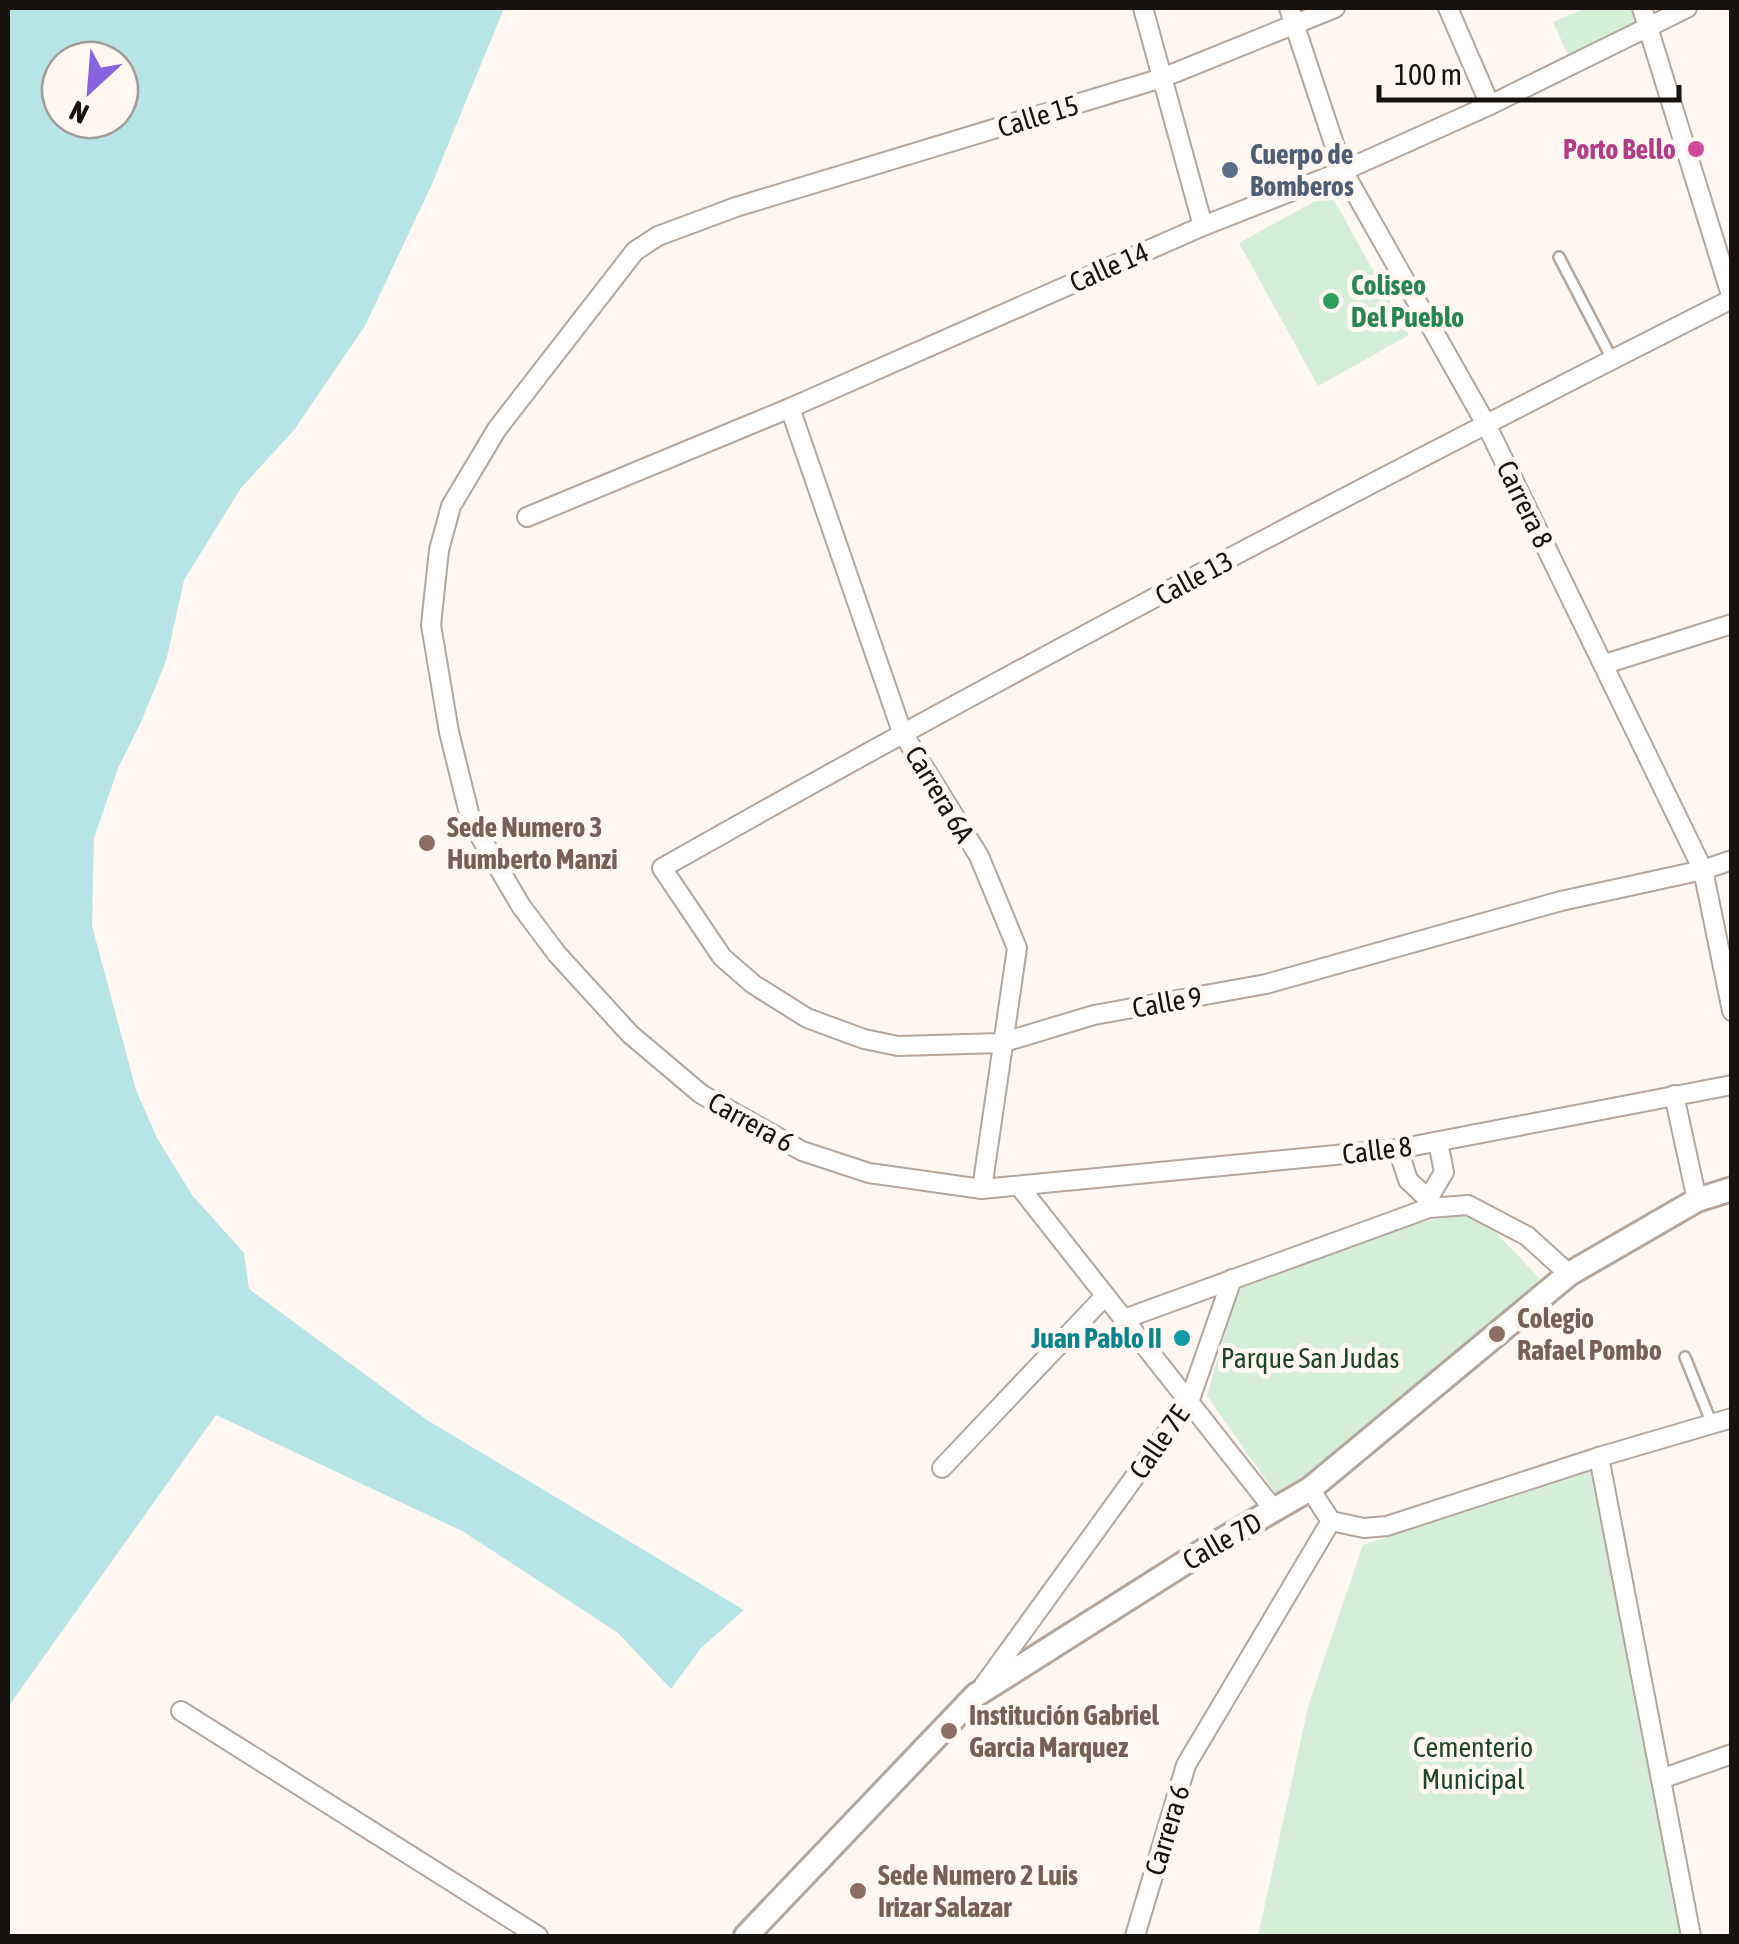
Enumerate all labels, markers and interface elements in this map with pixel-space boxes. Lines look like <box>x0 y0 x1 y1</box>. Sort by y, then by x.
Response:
north arrow <box>40 40 140 140</box>
scale bar <box>1379 40 1679 102</box>
text: 100 m <box>1394 57 1462 91</box>
street label: Calle 15 <box>994 89 1082 143</box>
text: N <box>65 94 93 130</box>
place label: Porto Bello <box>1563 133 1676 165</box>
place label: Cuerpo de Bomberos <box>1250 138 1354 202</box>
marker: Porto Bello <box>1685 138 1707 160</box>
marker: Cuerpo de Bomberos <box>1219 159 1241 181</box>
street label: Calle 14 <box>1065 235 1153 299</box>
place label: Coliseo Del Pueblo <box>1351 269 1464 333</box>
marker: Coliseo Del Pueblo <box>1320 290 1342 312</box>
street label: Carrera 8 <box>1490 455 1560 553</box>
street label: Calle 13 <box>1150 544 1238 612</box>
street label: Carrera 6A <box>899 740 981 848</box>
place label: Sede Numero 3 Humberto Manzi <box>447 811 618 875</box>
marker: Sede Numero 3 Humberto Manzi <box>416 832 438 854</box>
street label: Calle 9 <box>1130 980 1204 1024</box>
street label: Carrera 6 <box>703 1086 799 1158</box>
street label: Calle 8 <box>1340 1130 1414 1170</box>
place label: Colegio Rafael Pombo <box>1517 1302 1662 1366</box>
place label: Juan Pablo II <box>1030 1322 1162 1354</box>
marker: Colegio Rafael Pombo <box>1486 1323 1508 1345</box>
marker: Juan Pablo II <box>1171 1327 1193 1349</box>
park label: Parque San Judas <box>1221 1342 1399 1374</box>
street label: Calle 7E <box>1122 1399 1196 1485</box>
street label: Calle 7D <box>1177 1506 1267 1576</box>
place label: Institución Gabriel Garcia Marquez <box>969 1699 1160 1763</box>
marker: Institución Gabriel Garcia Marquez <box>938 1720 960 1742</box>
park label: Cementerio Municipal <box>1413 1731 1533 1795</box>
street label: Carrera 6 <box>1138 1781 1196 1879</box>
place label: Sede Numero 2 Luis Irizar Salazar <box>878 1859 1078 1923</box>
marker: Sede Numero 2 Luis Irizar Salazar <box>847 1880 869 1902</box>

